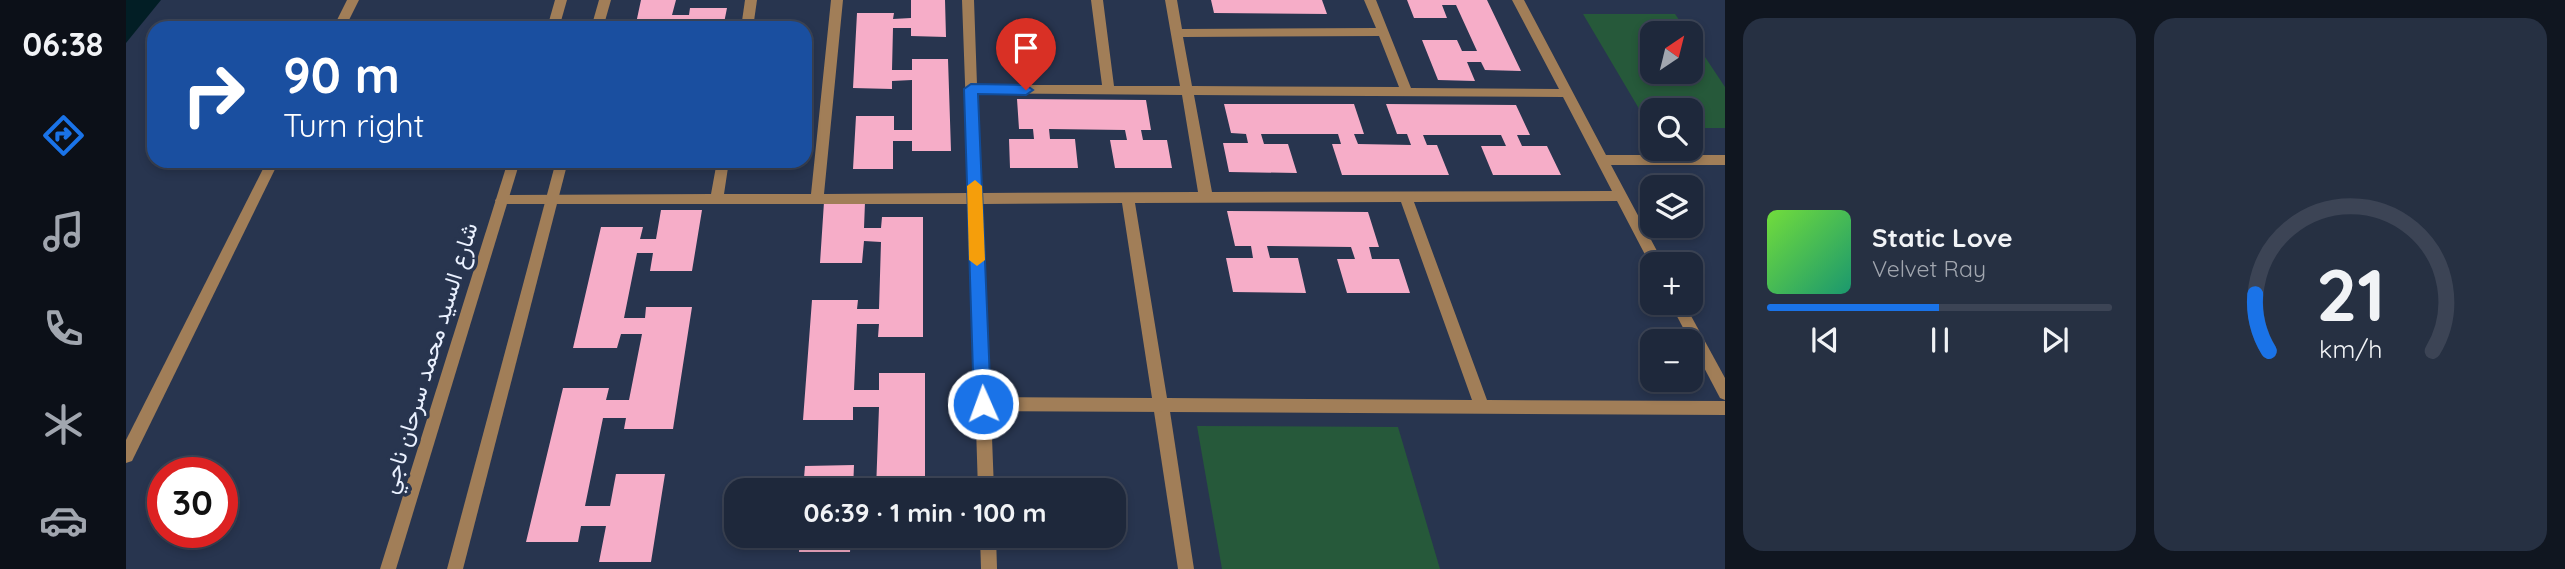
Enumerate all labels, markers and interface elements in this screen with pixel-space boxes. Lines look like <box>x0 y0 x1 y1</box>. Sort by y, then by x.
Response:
pin <box>996 18 1056 90</box>
north arrow <box>1640 21 1703 84</box>
map controls <box>1640 21 1703 392</box>
text: 06:38 <box>23 24 103 64</box>
icon: arrive <box>1007 29 1045 67</box>
text: 90 m <box>283 44 400 105</box>
icon: right <box>168 49 259 140</box>
button: search <box>1640 98 1703 161</box>
text: Turn right <box>283 105 424 145</box>
icon: directions <box>39 111 88 160</box>
button: layers <box>1640 175 1703 238</box>
icon: music <box>39 207 88 256</box>
street label: شارع السيد محمد سرحان ناجي <box>373 219 488 498</box>
text: Static Love <box>1872 221 2013 254</box>
text: 21 <box>2316 248 2385 339</box>
button: + <box>1640 252 1703 315</box>
text: Velvet Ray <box>1872 254 1986 283</box>
icon: phone <box>39 304 88 353</box>
icon: previous <box>1806 321 1844 359</box>
icon: pause <box>1921 321 1959 359</box>
icon: next <box>2036 321 2074 359</box>
button: − <box>1640 329 1703 392</box>
text: km/h <box>2319 332 2382 363</box>
position arrow <box>946 367 1020 441</box>
icon: climate <box>39 400 88 449</box>
speed limit sign: 30 <box>147 457 238 548</box>
icon: car <box>39 496 88 545</box>
text: 06:39 · 1 min · 100 m <box>803 496 1047 529</box>

